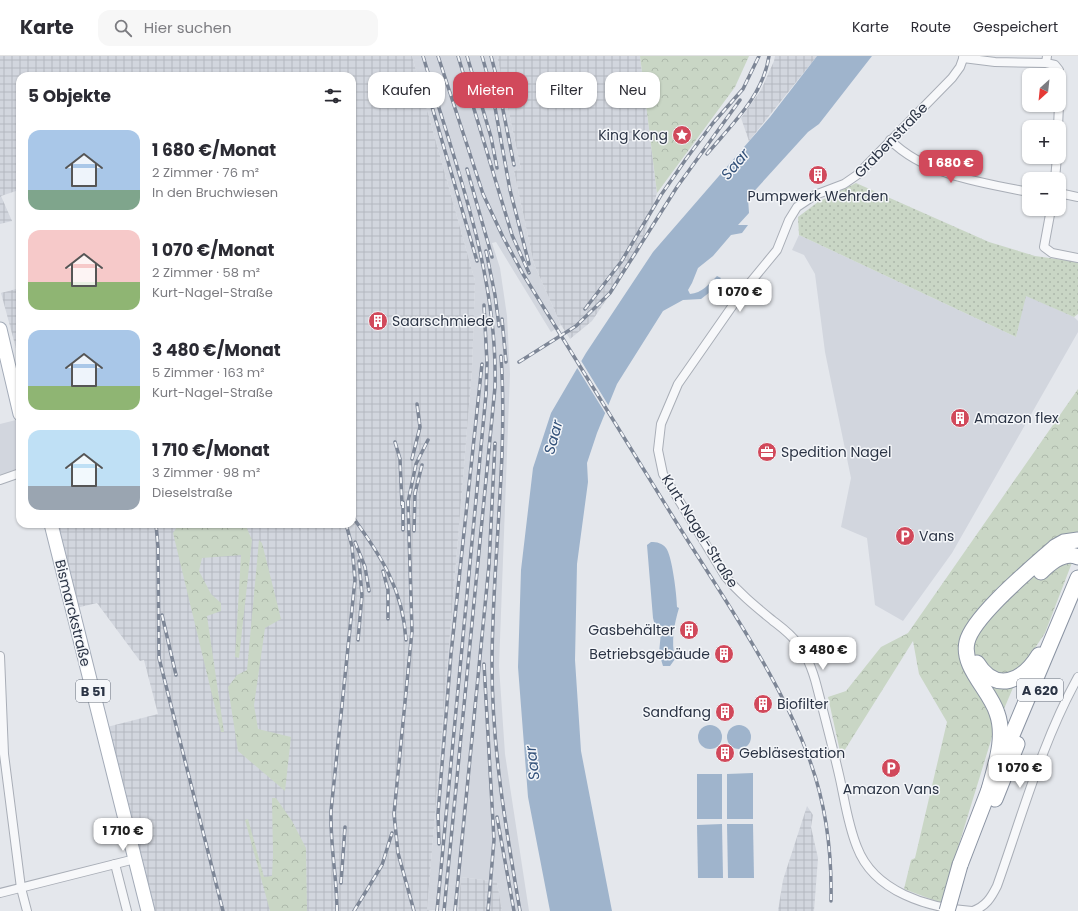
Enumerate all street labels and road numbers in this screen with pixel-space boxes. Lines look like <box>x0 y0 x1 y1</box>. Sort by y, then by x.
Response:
street label: Grabenstraße <box>850 98 932 182</box>
street label: Kurt-Nagel-Straße <box>657 470 743 592</box>
street label: Bismarckstraße <box>50 557 96 669</box>
road number: A 620 <box>1017 679 1063 701</box>
road number: B 51 <box>76 680 110 702</box>

